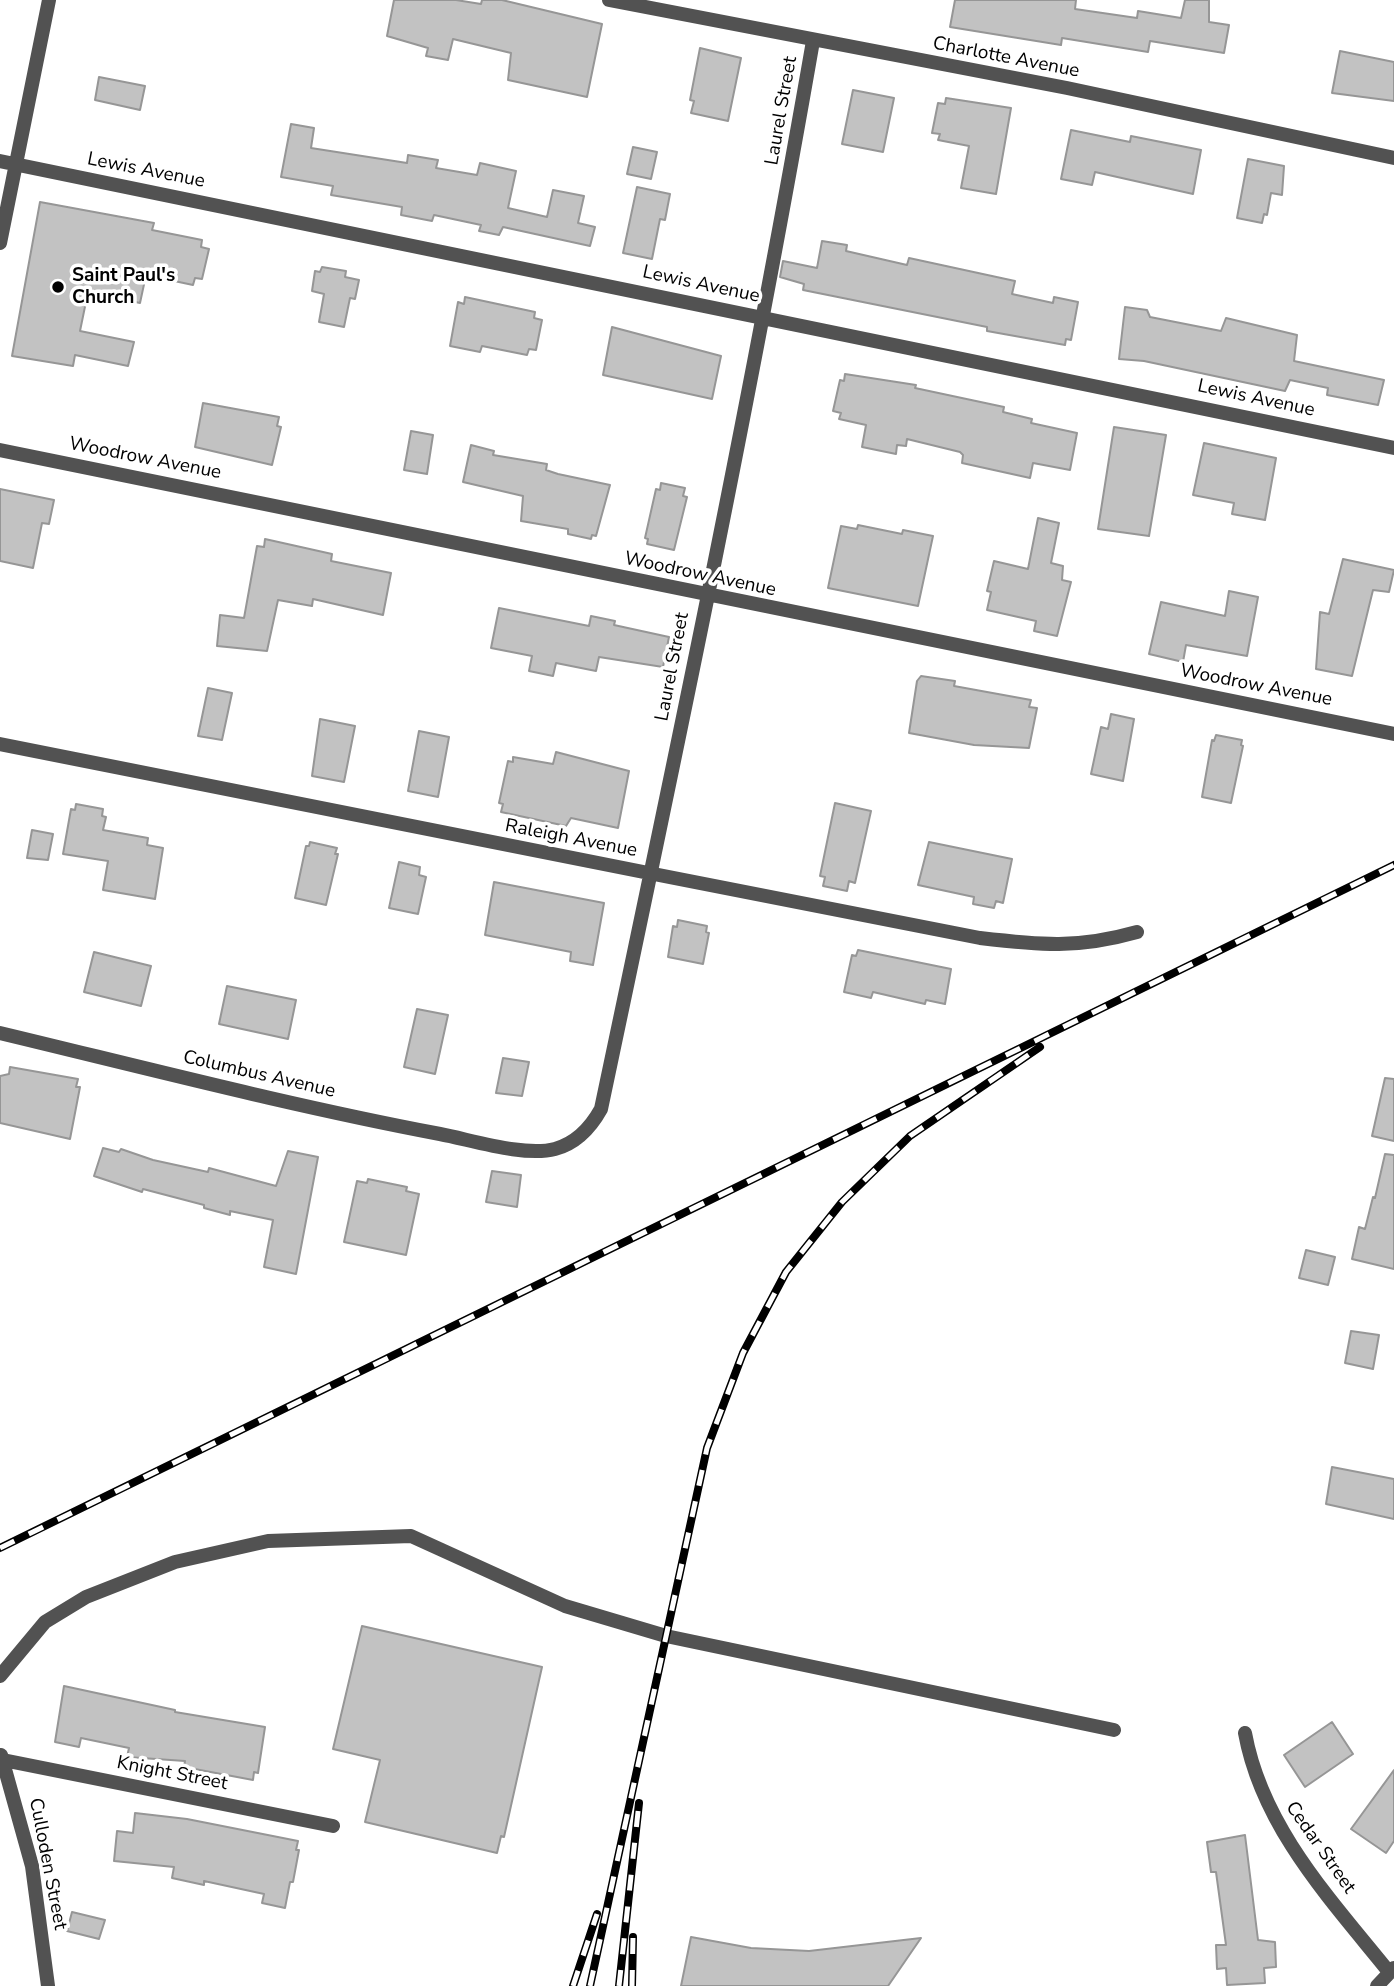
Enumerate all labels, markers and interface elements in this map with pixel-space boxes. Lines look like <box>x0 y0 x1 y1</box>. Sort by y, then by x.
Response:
street label: Charlotte Avenue <box>931 33 1081 83</box>
street label: Laurel Street <box>761 55 803 167</box>
street label: Lewis Avenue <box>85 148 207 194</box>
street label: Lewis Avenue <box>640 261 762 309</box>
place label: Saint Paul's Church <box>72 265 175 309</box>
marker: Saint Paul's Church <box>50 279 66 295</box>
street label: Lewis Avenue <box>1195 375 1317 423</box>
street label: Woodrow Avenue <box>67 433 223 485</box>
street label: Woodrow Avenue <box>622 548 778 602</box>
street label: Laurel Street <box>651 611 695 723</box>
street label: Woodrow Avenue <box>1178 660 1334 712</box>
street label: Raleigh Avenue <box>503 815 639 863</box>
street label: Columbus Avenue <box>181 1046 337 1104</box>
street label: Knight Street <box>115 1752 229 1796</box>
street label: Culloden Street <box>23 1796 71 1932</box>
street label: Cedar Street <box>1280 1798 1360 1898</box>

